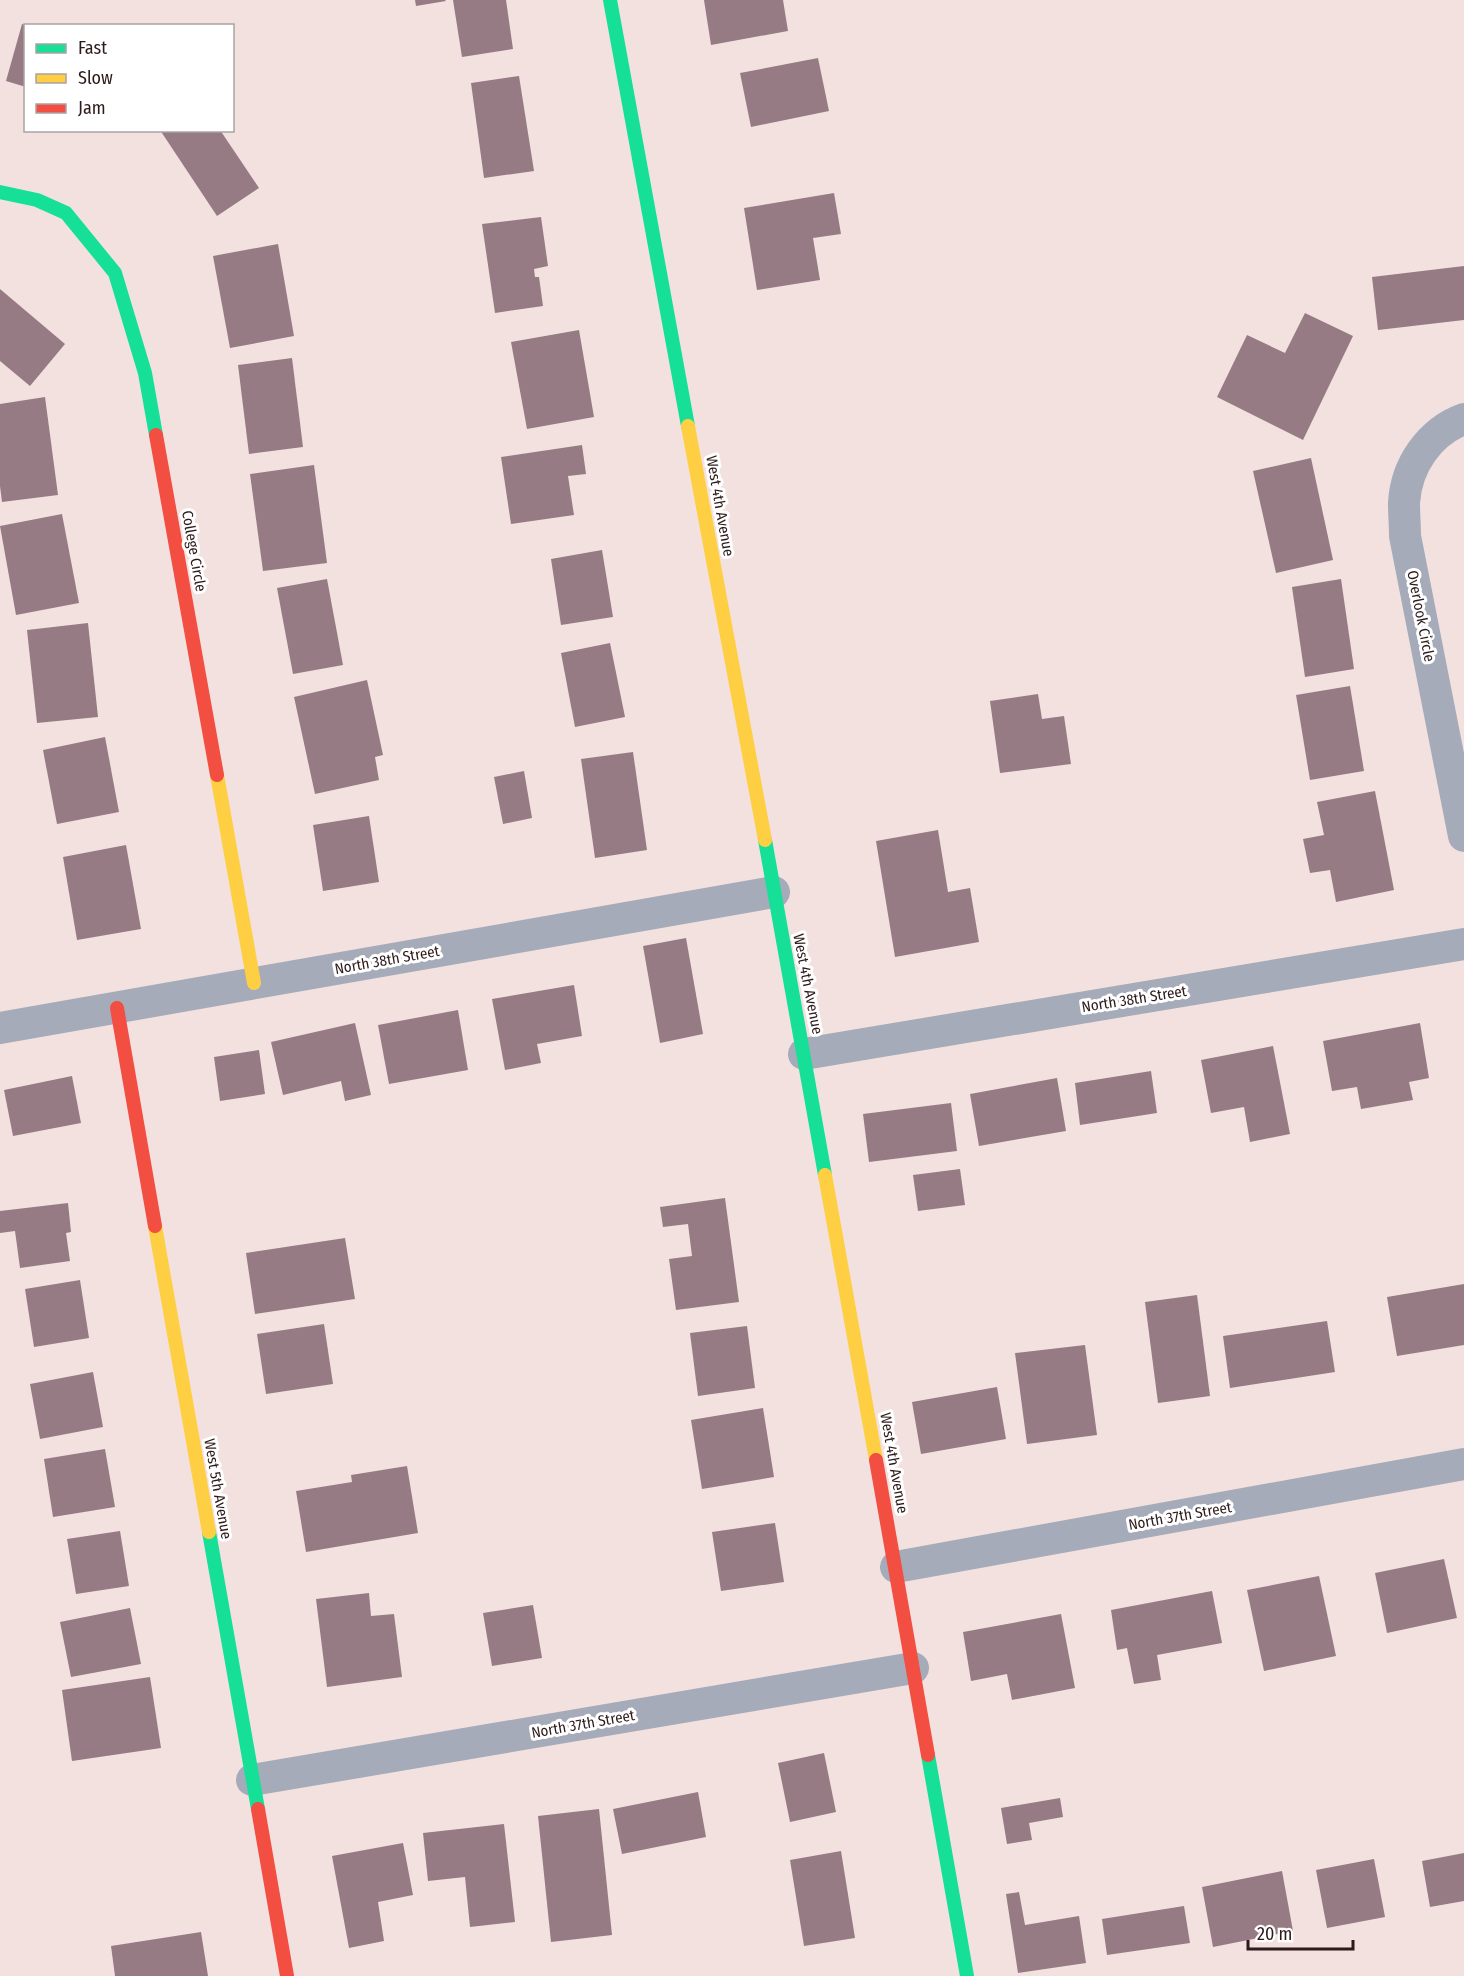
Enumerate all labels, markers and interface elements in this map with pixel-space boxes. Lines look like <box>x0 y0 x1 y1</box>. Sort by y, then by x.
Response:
legend <box>24 24 234 132</box>
text: Fast <box>78 37 107 59</box>
text: Slow <box>78 67 113 89</box>
text: Jam <box>78 97 106 119</box>
street label: West 4th Avenue <box>702 454 738 558</box>
street label: College Circle <box>178 509 210 593</box>
street label: Overlook Circle <box>1403 569 1439 663</box>
street label: West 4th Avenue <box>789 932 827 1036</box>
street label: North 38th Street <box>333 942 441 978</box>
street label: North 38th Street <box>1080 982 1188 1016</box>
street label: West 4th Avenue <box>876 1411 912 1515</box>
street label: West 5th Avenue <box>200 1437 236 1541</box>
street label: North 37th Street <box>1127 1498 1233 1534</box>
street label: North 37th Street <box>530 1706 636 1742</box>
scale bar <box>1248 1913 1353 1951</box>
text: 20 m <box>1257 1923 1292 1945</box>

